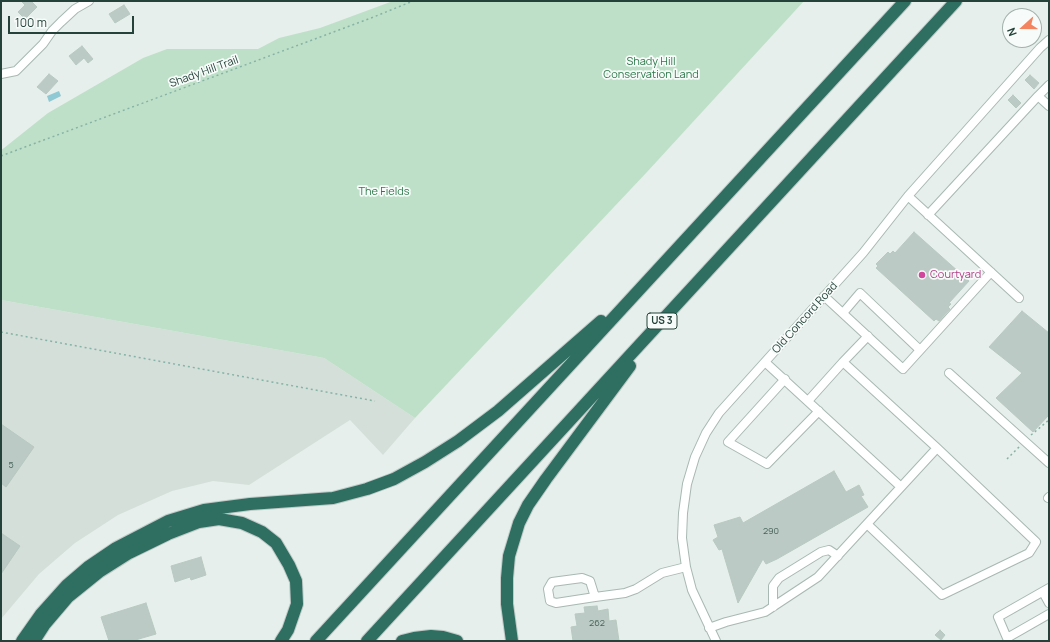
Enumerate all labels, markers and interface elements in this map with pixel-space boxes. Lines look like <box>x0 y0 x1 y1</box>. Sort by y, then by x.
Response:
scale bar <box>10 8 136 34</box>
north arrow <box>1002 8 1042 48</box>
text: 100 m <box>15 14 47 31</box>
text: N <box>1003 26 1020 38</box>
street label: Shady Hill Trail <box>168 53 240 91</box>
park label: Shady Hill Conservation Land <box>603 55 699 81</box>
park label: The Fields <box>358 185 410 199</box>
place label: Courtyard <box>930 268 981 282</box>
marker: Courtyard <box>917 270 927 280</box>
street label: Old Concord Road <box>770 280 840 356</box>
road number: US 3 <box>647 313 677 329</box>
house number: 5 <box>8 460 14 470</box>
house number: 290 <box>763 526 779 536</box>
house number: 262 <box>589 618 605 628</box>

